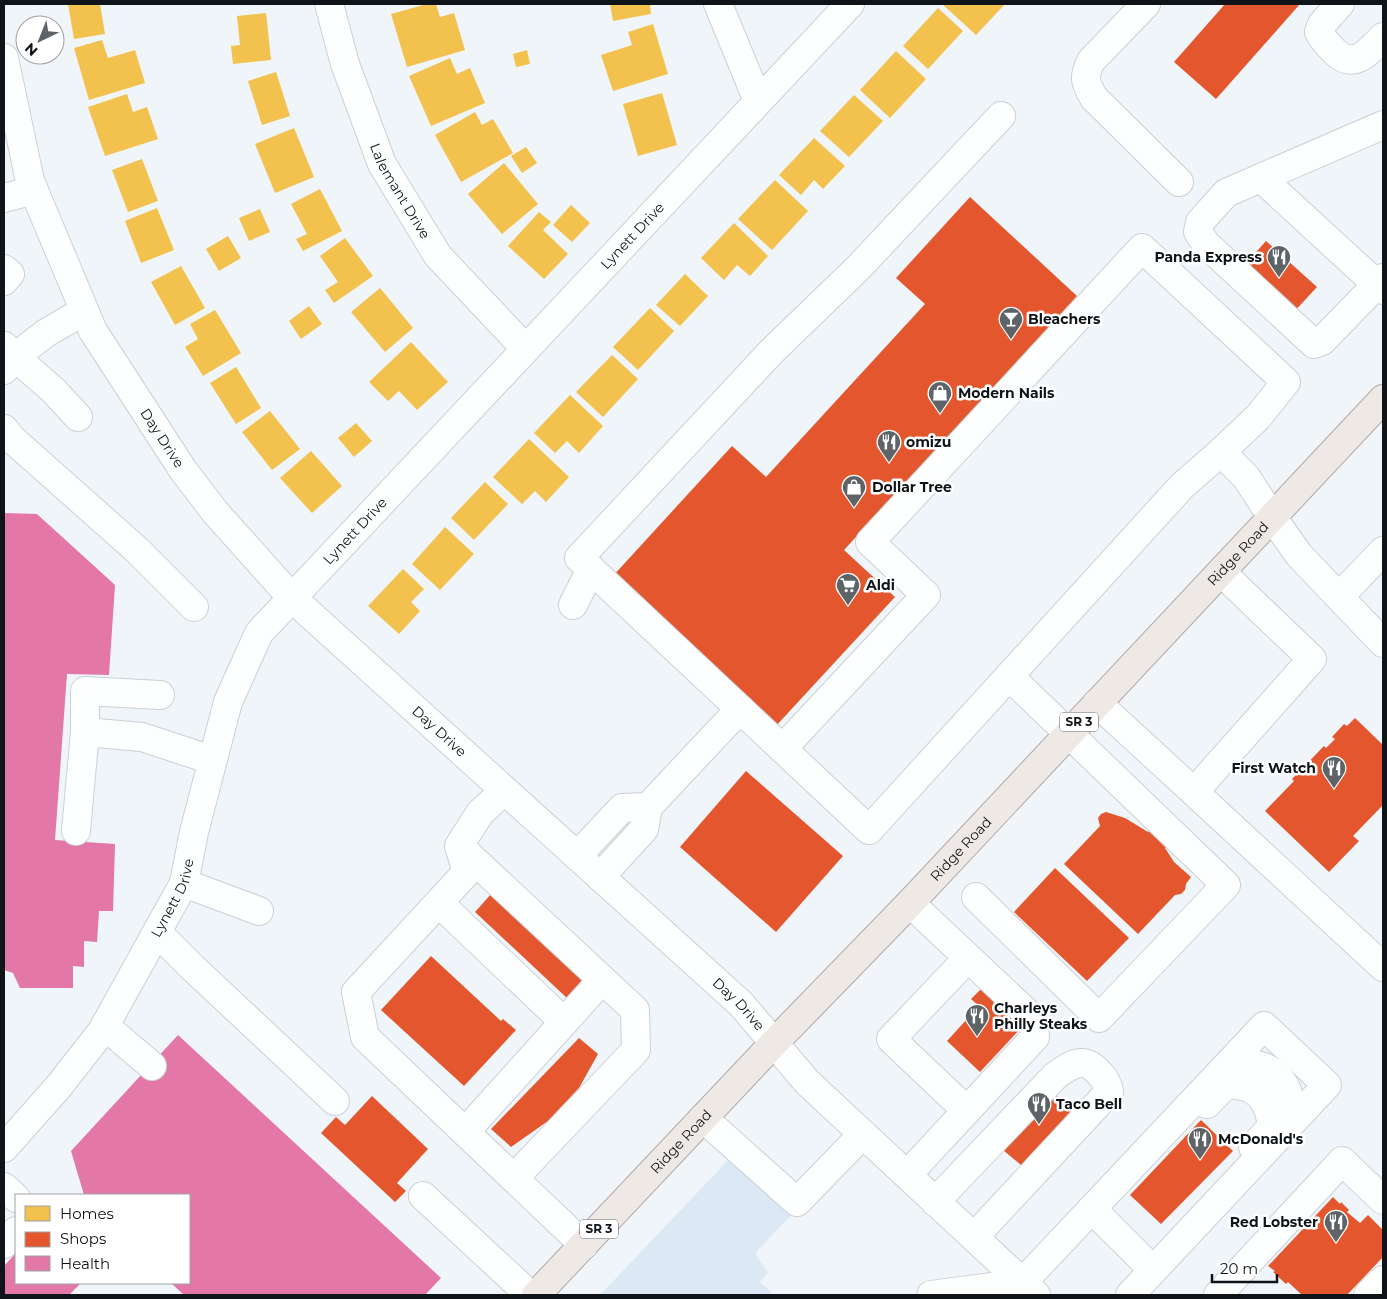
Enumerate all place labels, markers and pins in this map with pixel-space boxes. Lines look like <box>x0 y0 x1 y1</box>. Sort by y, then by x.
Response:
restaurant icon: Panda Express <box>1266 244 1292 278</box>
place label: Panda Express <box>1154 248 1263 266</box>
bar icon: Bleachers <box>998 306 1024 340</box>
place label: Bleachers <box>1028 310 1101 328</box>
shop icon: Modern Nails <box>927 380 953 414</box>
place label: Modern Nails <box>958 384 1055 402</box>
restaurant icon: omizu <box>876 429 902 463</box>
place label: omizu <box>906 433 951 451</box>
shop icon: Dollar Tree <box>841 474 867 508</box>
place label: Dollar Tree <box>872 478 952 496</box>
supermarket icon: Aldi <box>835 572 861 606</box>
place label: Aldi <box>865 576 895 594</box>
restaurant icon: First Watch <box>1321 755 1347 789</box>
place label: First Watch <box>1231 759 1316 777</box>
place label: Charleys Philly Steaks <box>994 999 1088 1033</box>
restaurant icon: Charleys Philly Steaks <box>964 1003 990 1037</box>
restaurant icon: Taco Bell <box>1026 1091 1052 1125</box>
place label: Taco Bell <box>1056 1095 1122 1113</box>
restaurant icon: McDonald's <box>1187 1126 1213 1160</box>
place label: McDonald's <box>1218 1130 1304 1148</box>
restaurant icon: Red Lobster <box>1323 1209 1349 1243</box>
place label: Red Lobster <box>1230 1213 1318 1231</box>

